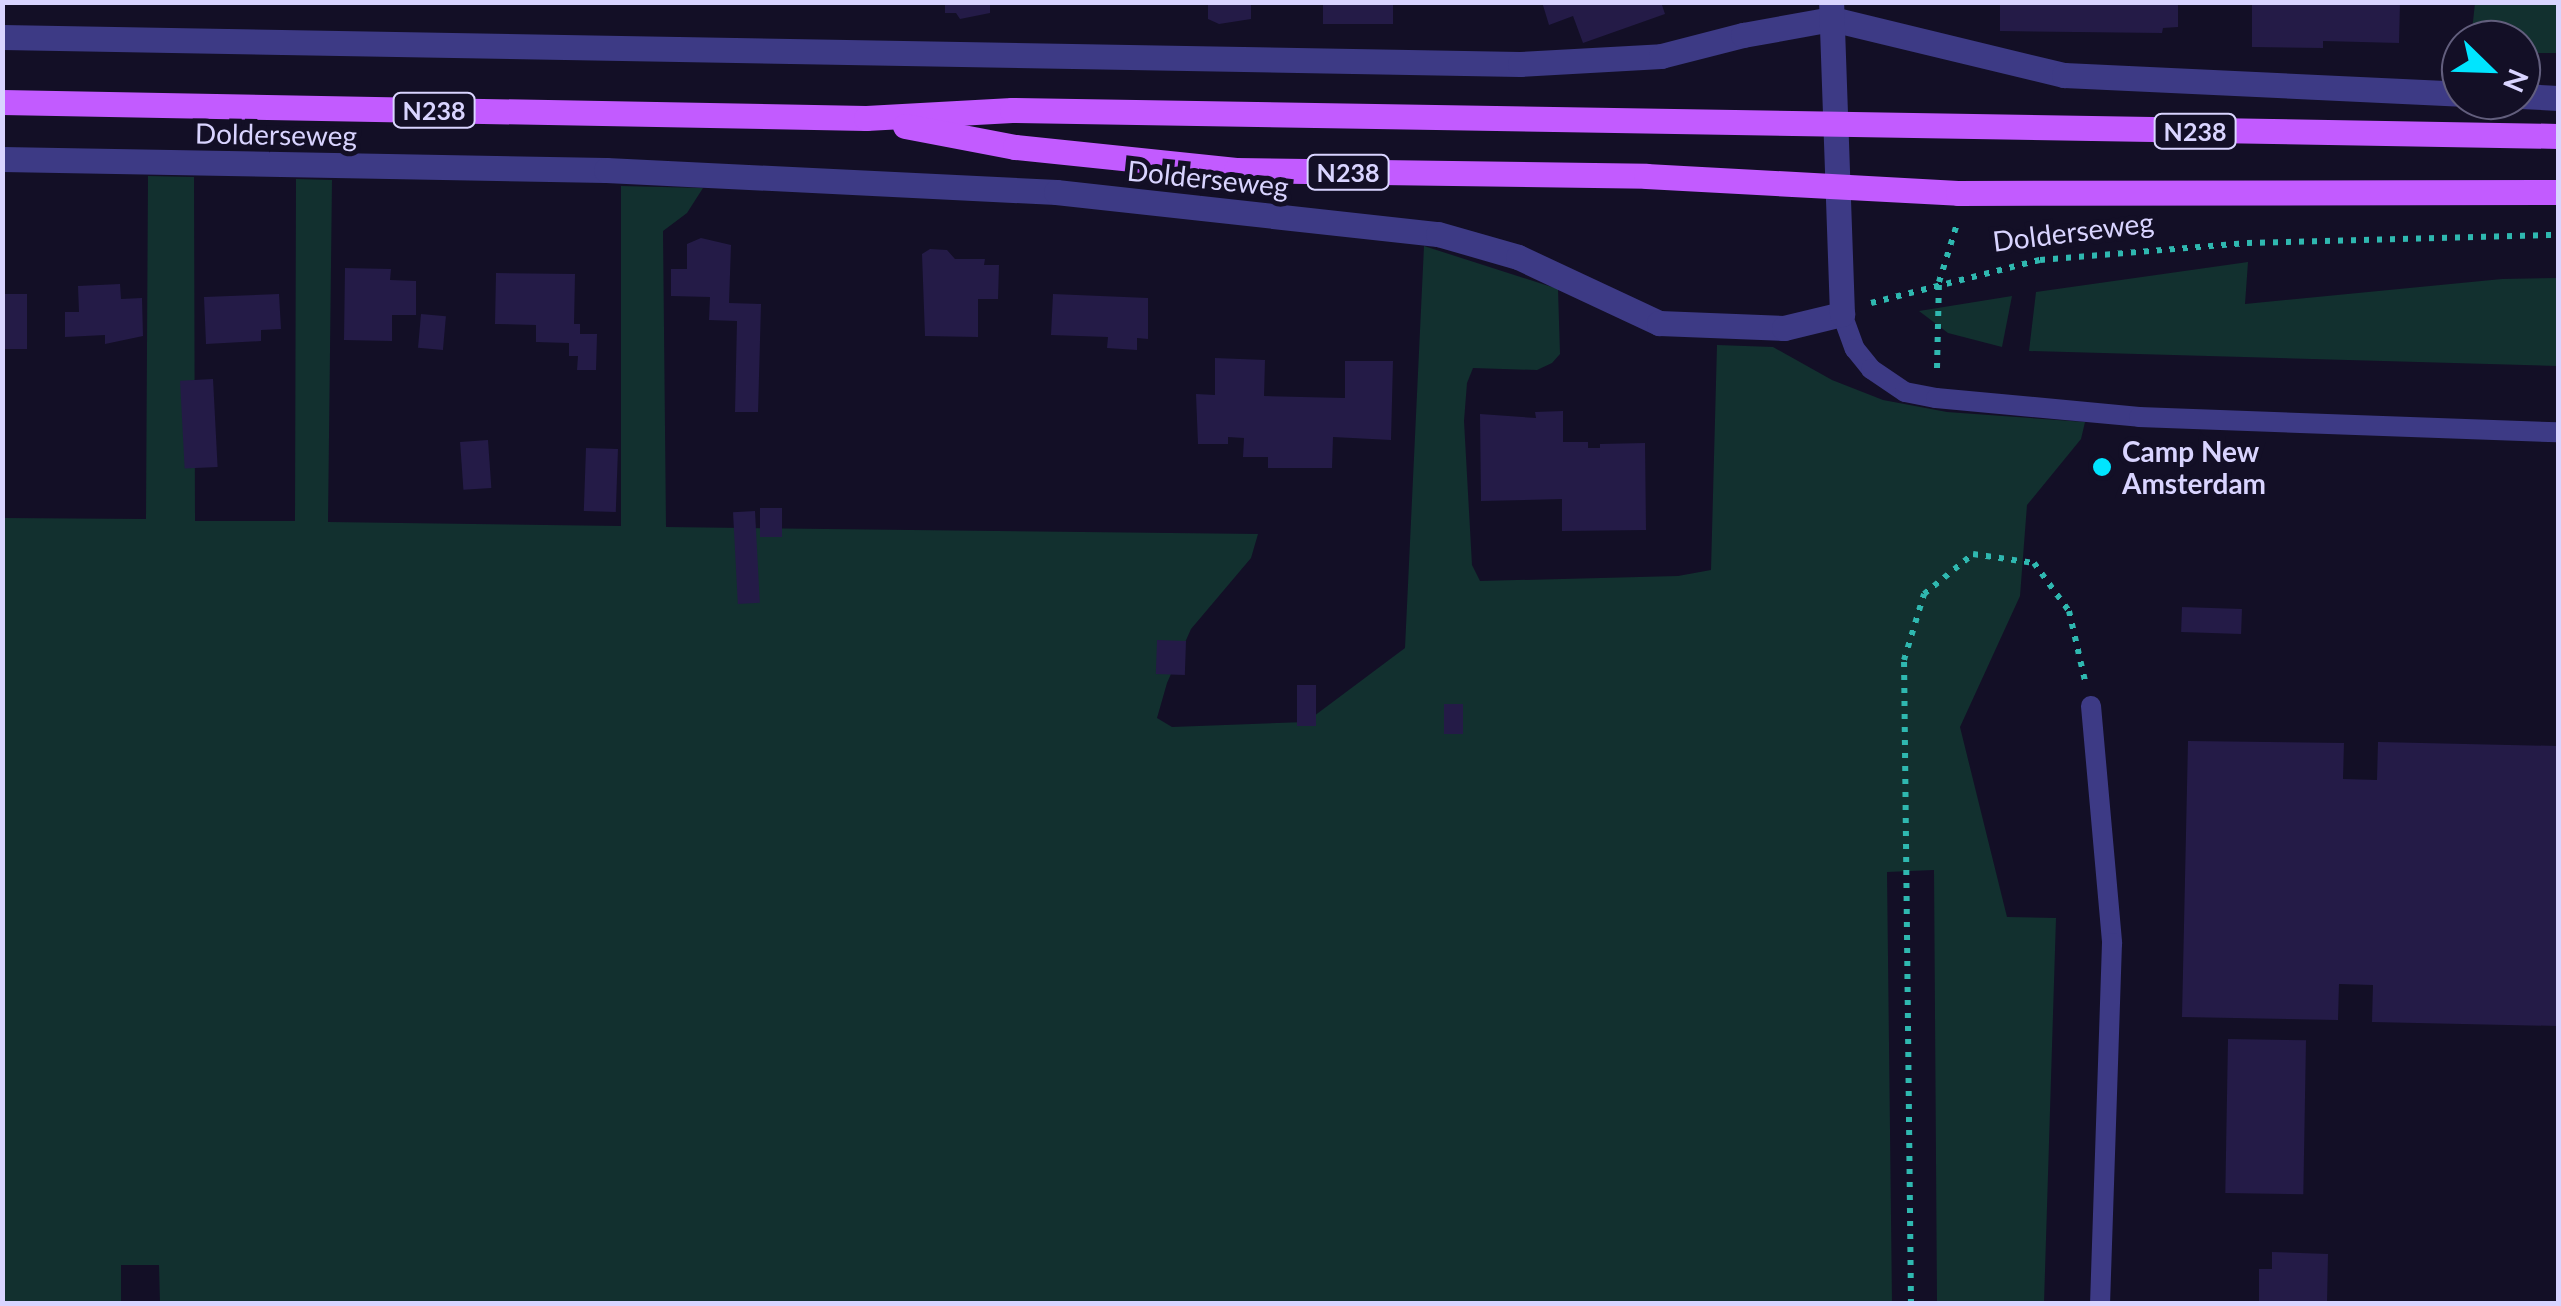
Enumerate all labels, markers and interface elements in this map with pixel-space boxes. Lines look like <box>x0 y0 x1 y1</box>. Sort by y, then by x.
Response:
north arrow <box>2441 20 2541 120</box>
text: N <box>2497 64 2537 98</box>
road number: N238 <box>392 90 476 130</box>
road number: N238 <box>2152 111 2238 151</box>
street label: Dolderseweg <box>195 116 357 152</box>
road number: N238 <box>1306 152 1390 192</box>
street label: Dolderseweg <box>1126 153 1290 203</box>
street label: Dolderseweg <box>1991 204 2155 258</box>
place label: Camp New Amsterdam <box>2122 434 2266 500</box>
marker: Camp New Amsterdam <box>2091 456 2113 478</box>

